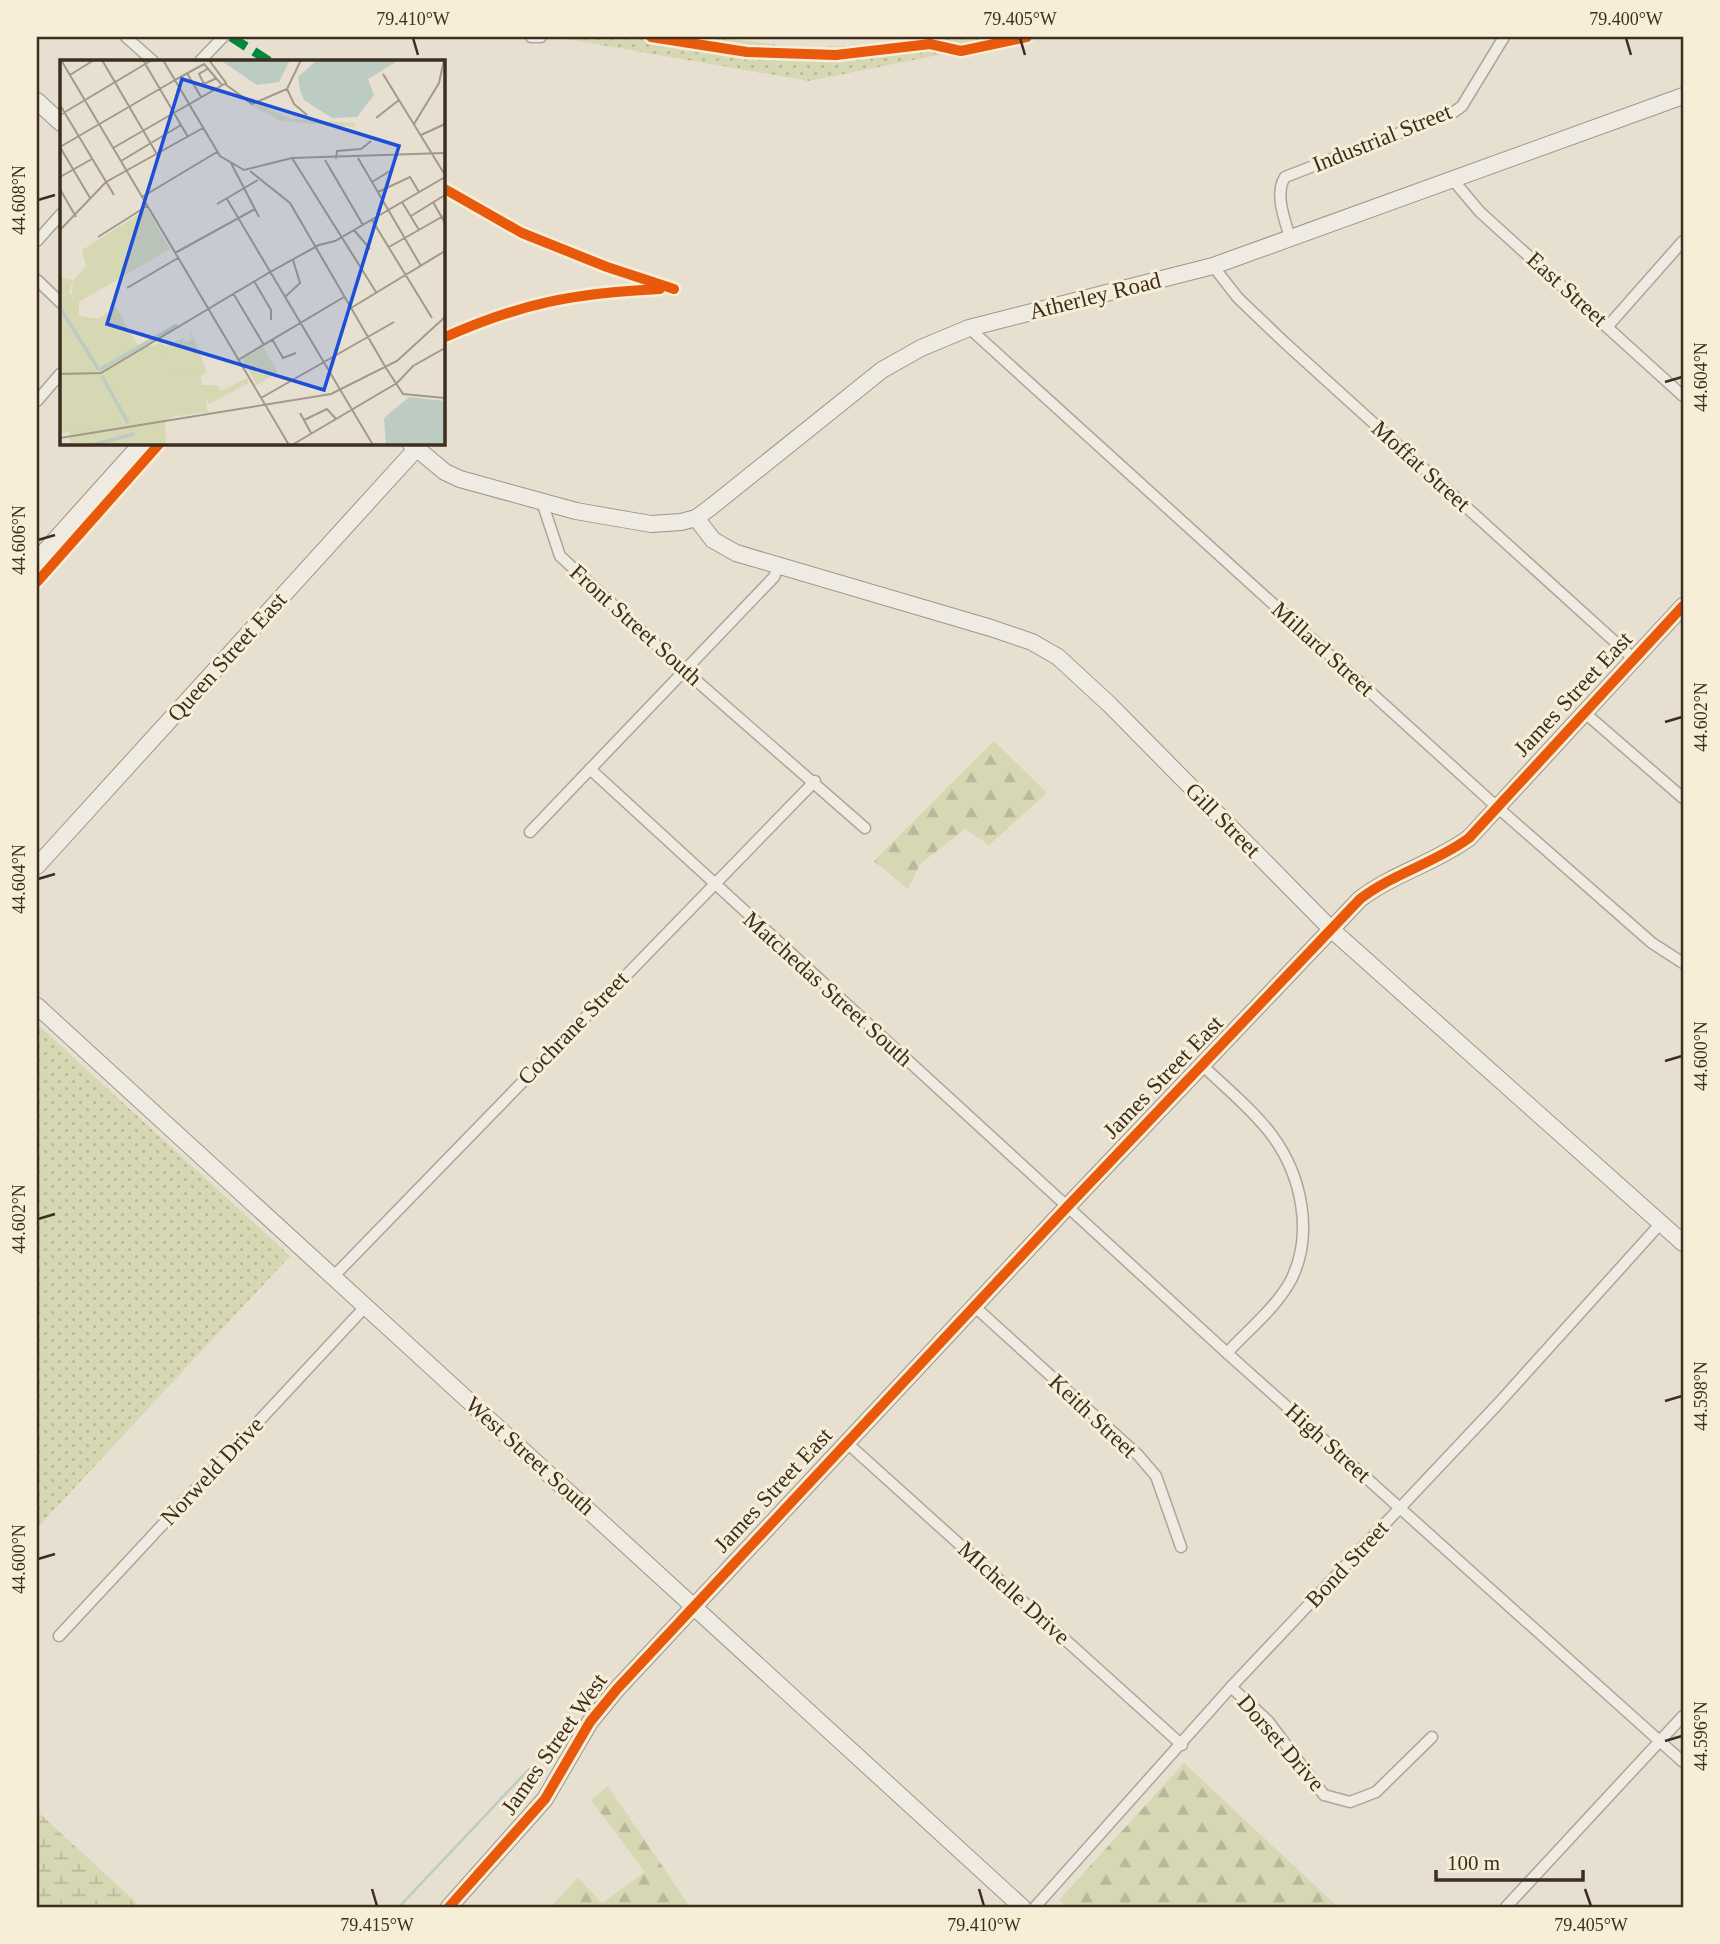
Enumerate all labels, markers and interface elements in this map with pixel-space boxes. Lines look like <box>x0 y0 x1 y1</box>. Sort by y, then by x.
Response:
text: 79.410°W <box>376 9 450 29</box>
text: 79.405°W <box>983 9 1057 29</box>
text: 79.400°W <box>1589 9 1663 29</box>
inset map <box>60 60 444 444</box>
street label: Industrial Street <box>1309 99 1456 177</box>
text: 44.608°N <box>9 165 29 235</box>
street label: East Street <box>1522 247 1613 332</box>
street label: Atherley Road <box>1027 267 1164 324</box>
text: 44.604°N <box>1691 342 1711 412</box>
street label: Moffat Street <box>1367 416 1475 517</box>
text: 44.606°N <box>9 505 29 575</box>
street label: Front Street South <box>565 559 707 691</box>
street label: Queen Street East <box>163 587 292 727</box>
street label: Millard Street <box>1267 597 1380 702</box>
street label: James Street East <box>1509 626 1637 761</box>
text: 44.602°N <box>1691 682 1711 752</box>
street label: Gill Street <box>1181 778 1266 863</box>
text: 44.604°N <box>9 844 29 914</box>
street label: Matchedas Street South <box>738 907 918 1072</box>
street label: Cochrane Street <box>513 966 634 1090</box>
street label: James Street East <box>1098 1010 1228 1144</box>
text: 44.600°N <box>1691 1021 1711 1091</box>
text: 44.602°N <box>9 1184 29 1254</box>
text: 44.598°N <box>1691 1361 1711 1431</box>
street label: Keith Street <box>1044 1369 1142 1463</box>
street label: West Street South <box>461 1392 600 1521</box>
street label: High Street <box>1280 1398 1376 1488</box>
street label: Norweld Drive <box>156 1412 268 1530</box>
street label: James Street East <box>709 1422 837 1557</box>
street label: Bond Street <box>1301 1515 1394 1612</box>
text: 44.600°N <box>9 1524 29 1594</box>
street label: MIchelle Drive <box>953 1536 1075 1650</box>
street label: James Street West <box>496 1668 612 1819</box>
street label: Dorset Drive <box>1232 1690 1330 1796</box>
text: 44.596°N <box>1691 1701 1711 1771</box>
scale bar <box>1436 1839 1584 1883</box>
text: 100 m <box>1447 1851 1500 1875</box>
text: 79.415°W <box>340 1915 414 1935</box>
text: 79.410°W <box>947 1915 1021 1935</box>
text: 79.405°W <box>1554 1915 1628 1935</box>

